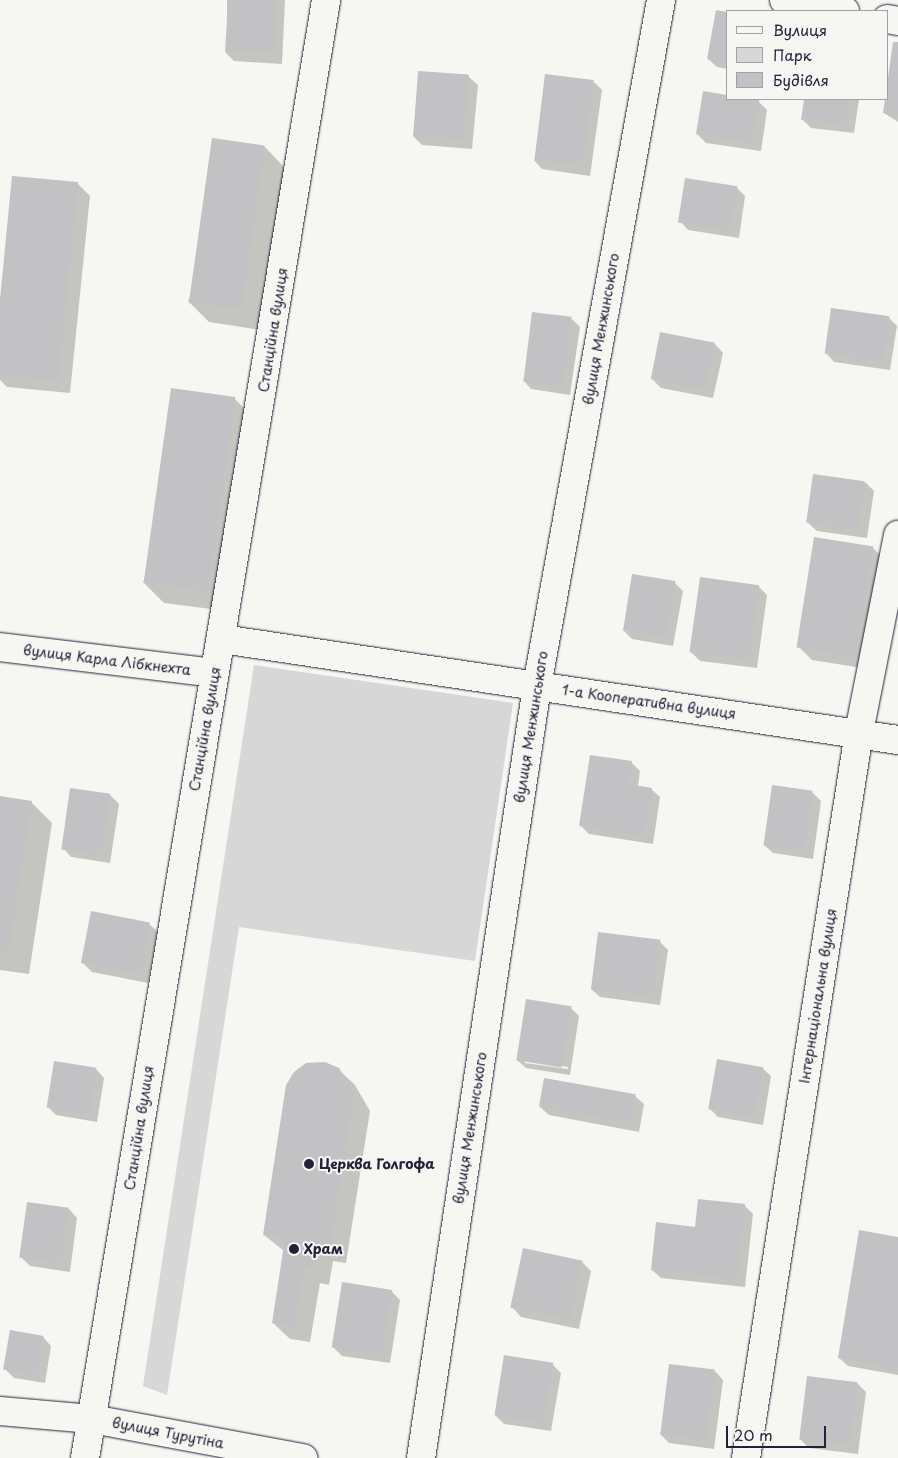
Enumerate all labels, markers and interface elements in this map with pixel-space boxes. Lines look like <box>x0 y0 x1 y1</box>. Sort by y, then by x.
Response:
legend <box>726 10 888 100</box>
text: Вулиця <box>773 18 827 41</box>
text: Парк <box>773 43 812 66</box>
text: Будівля <box>773 68 829 91</box>
street label: вулиця Менжинського <box>579 252 623 406</box>
street label: Станційна вулиця <box>255 266 291 394</box>
street label: вулиця Карла Лібкнехта <box>22 641 192 679</box>
street label: вулиця Менжинського <box>511 650 551 804</box>
street label: Станційна вулиця <box>186 665 224 793</box>
street label: 1-а Кооперативна вулиця <box>560 681 738 723</box>
street label: Інтернаціональна вулиця <box>796 907 840 1085</box>
street label: вулиця Менжинського <box>450 1051 490 1205</box>
street label: Станційна вулиця <box>121 1064 157 1192</box>
place label: Церква Голгофа <box>319 1156 436 1172</box>
marker: Церква Голгофа <box>303 1158 315 1170</box>
place label: Храм <box>304 1241 343 1257</box>
marker: Храм <box>288 1243 300 1255</box>
street label: вулиця Турутіна <box>110 1414 226 1452</box>
scale bar <box>728 1416 828 1448</box>
text: 20 m <box>734 1423 773 1446</box>

